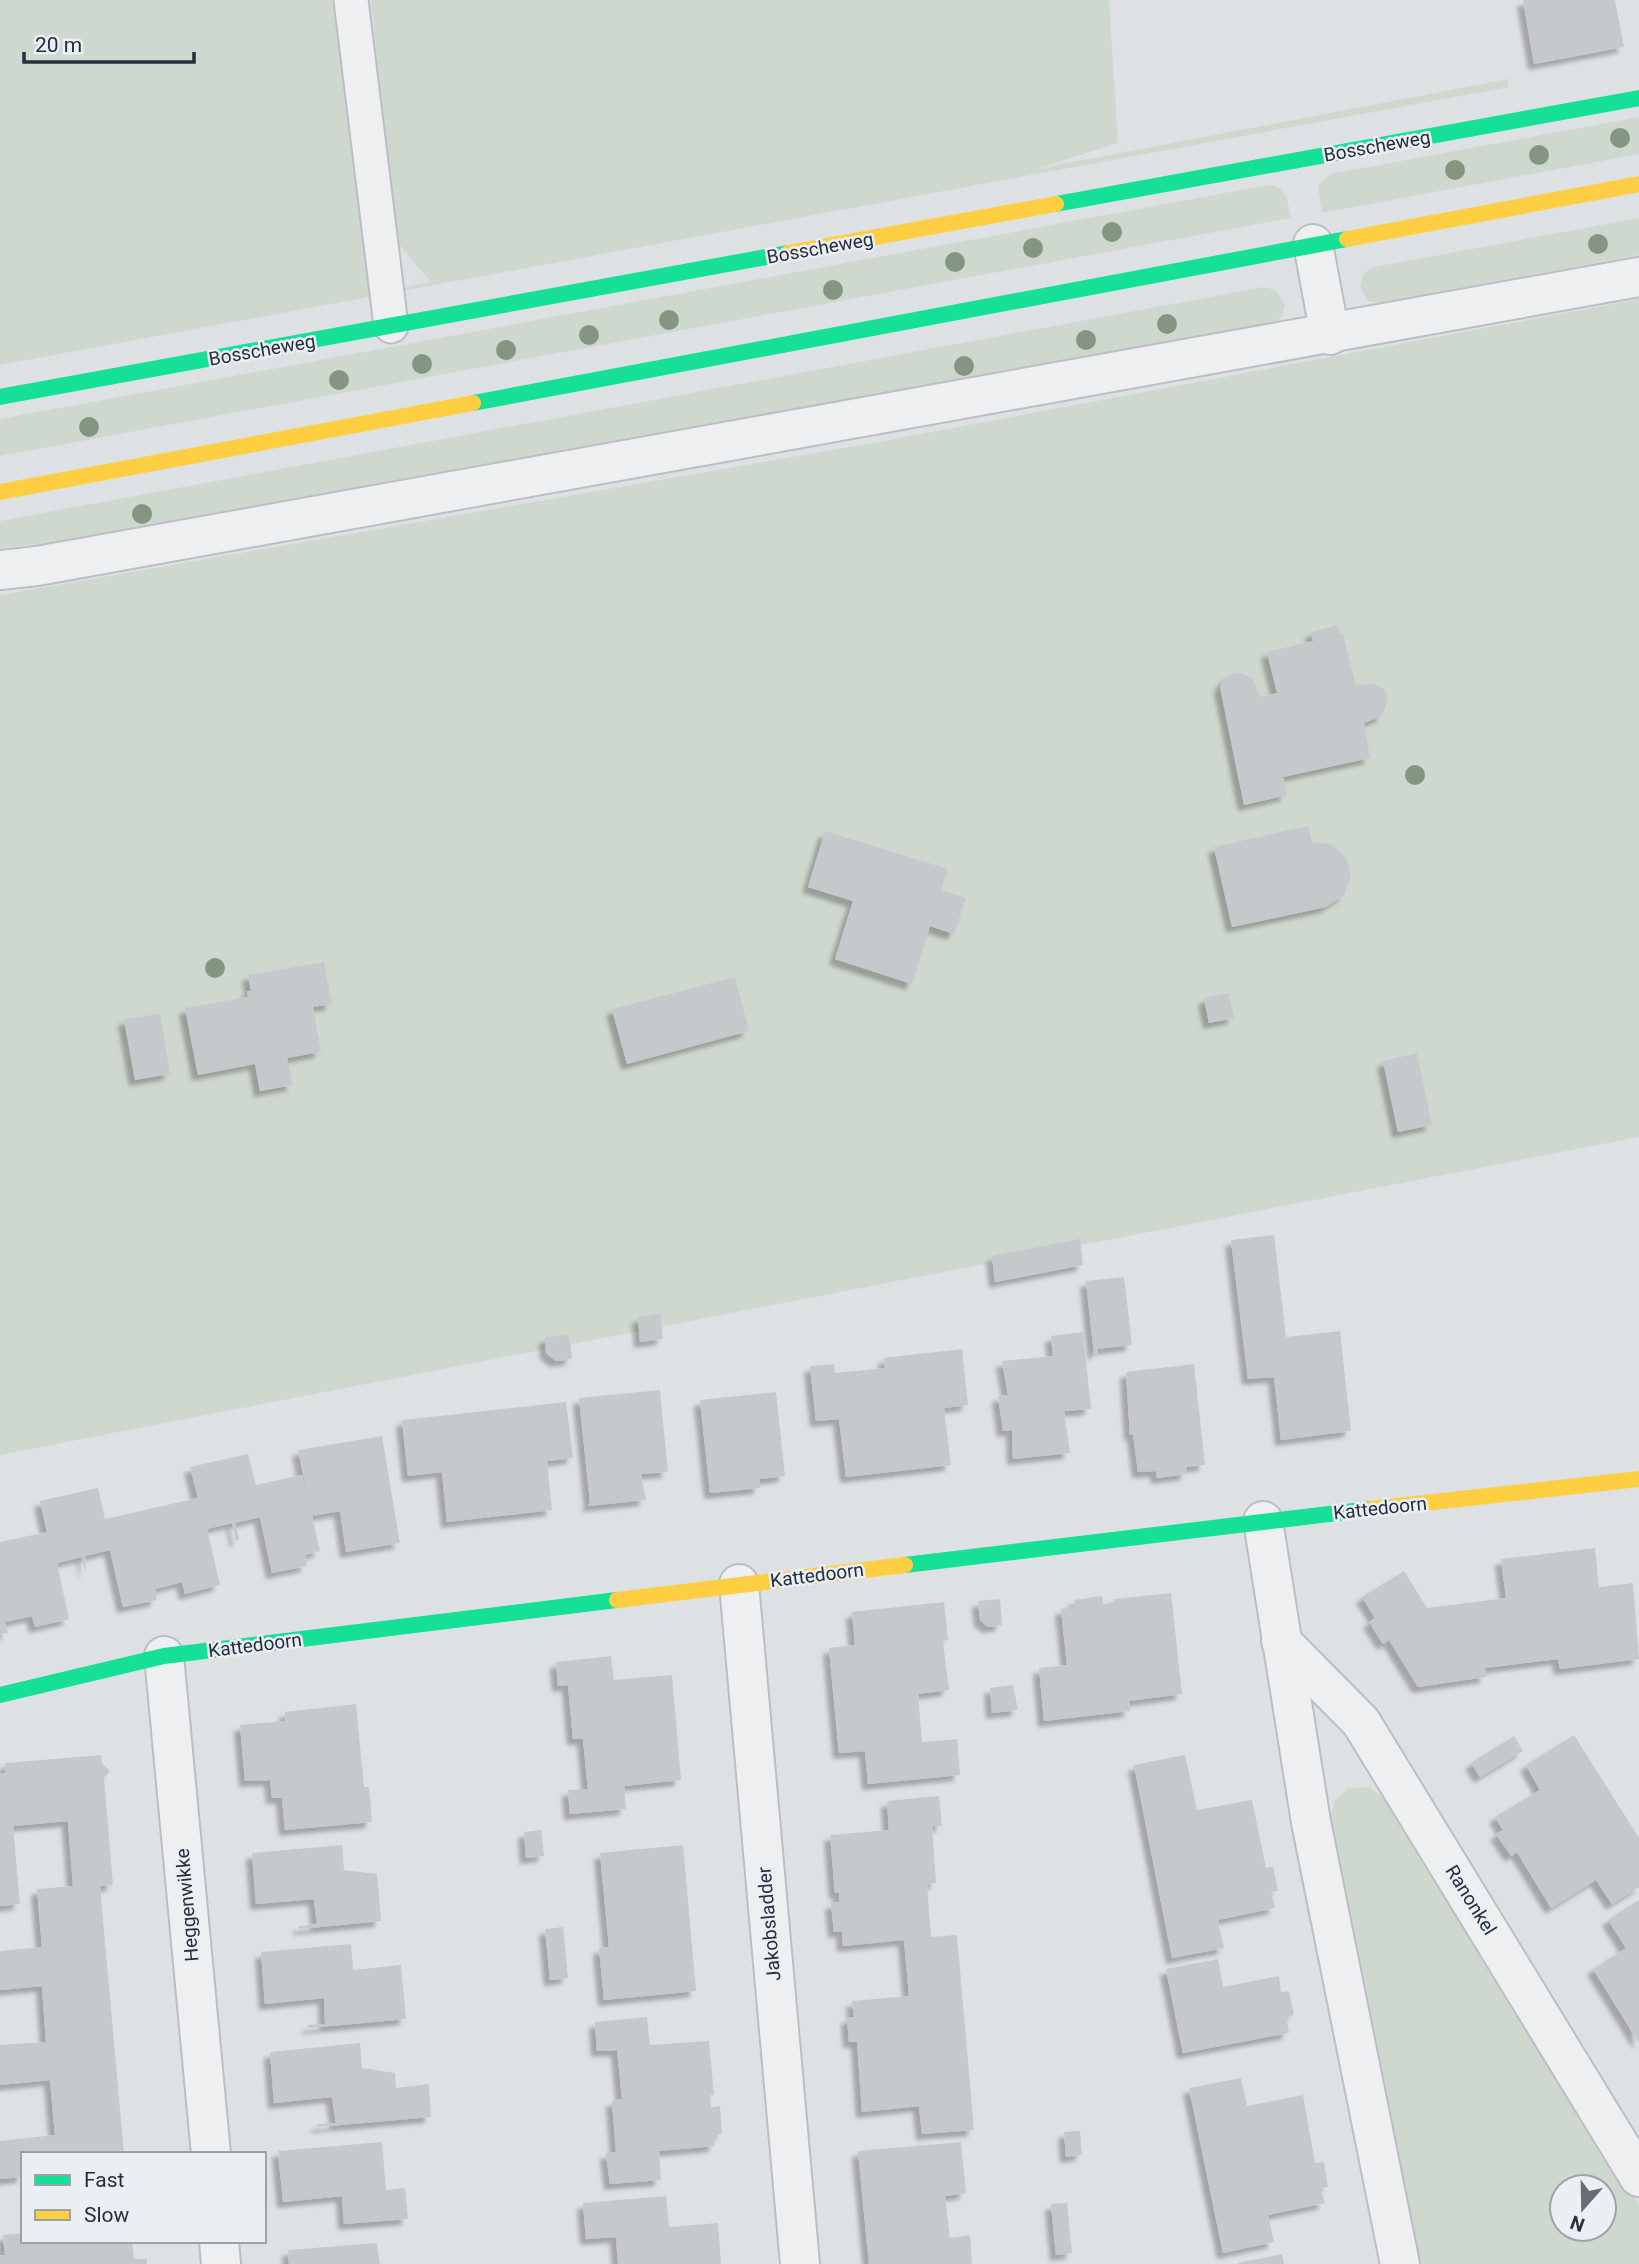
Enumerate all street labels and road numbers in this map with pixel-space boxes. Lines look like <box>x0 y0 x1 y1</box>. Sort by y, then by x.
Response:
street label: Bosscheweg <box>1322 125 1432 167</box>
street label: Bosscheweg <box>765 227 875 269</box>
street label: Bosscheweg <box>207 329 317 371</box>
street label: Kattedoorn <box>1332 1492 1428 1524</box>
street label: Kattedoorn <box>769 1558 865 1592</box>
street label: Kattedoorn <box>207 1628 303 1662</box>
street label: Heggenwikke <box>171 1847 203 1963</box>
street label: Ranonkel <box>1441 1861 1501 1939</box>
street label: Jakobsladder <box>752 1865 785 1982</box>

